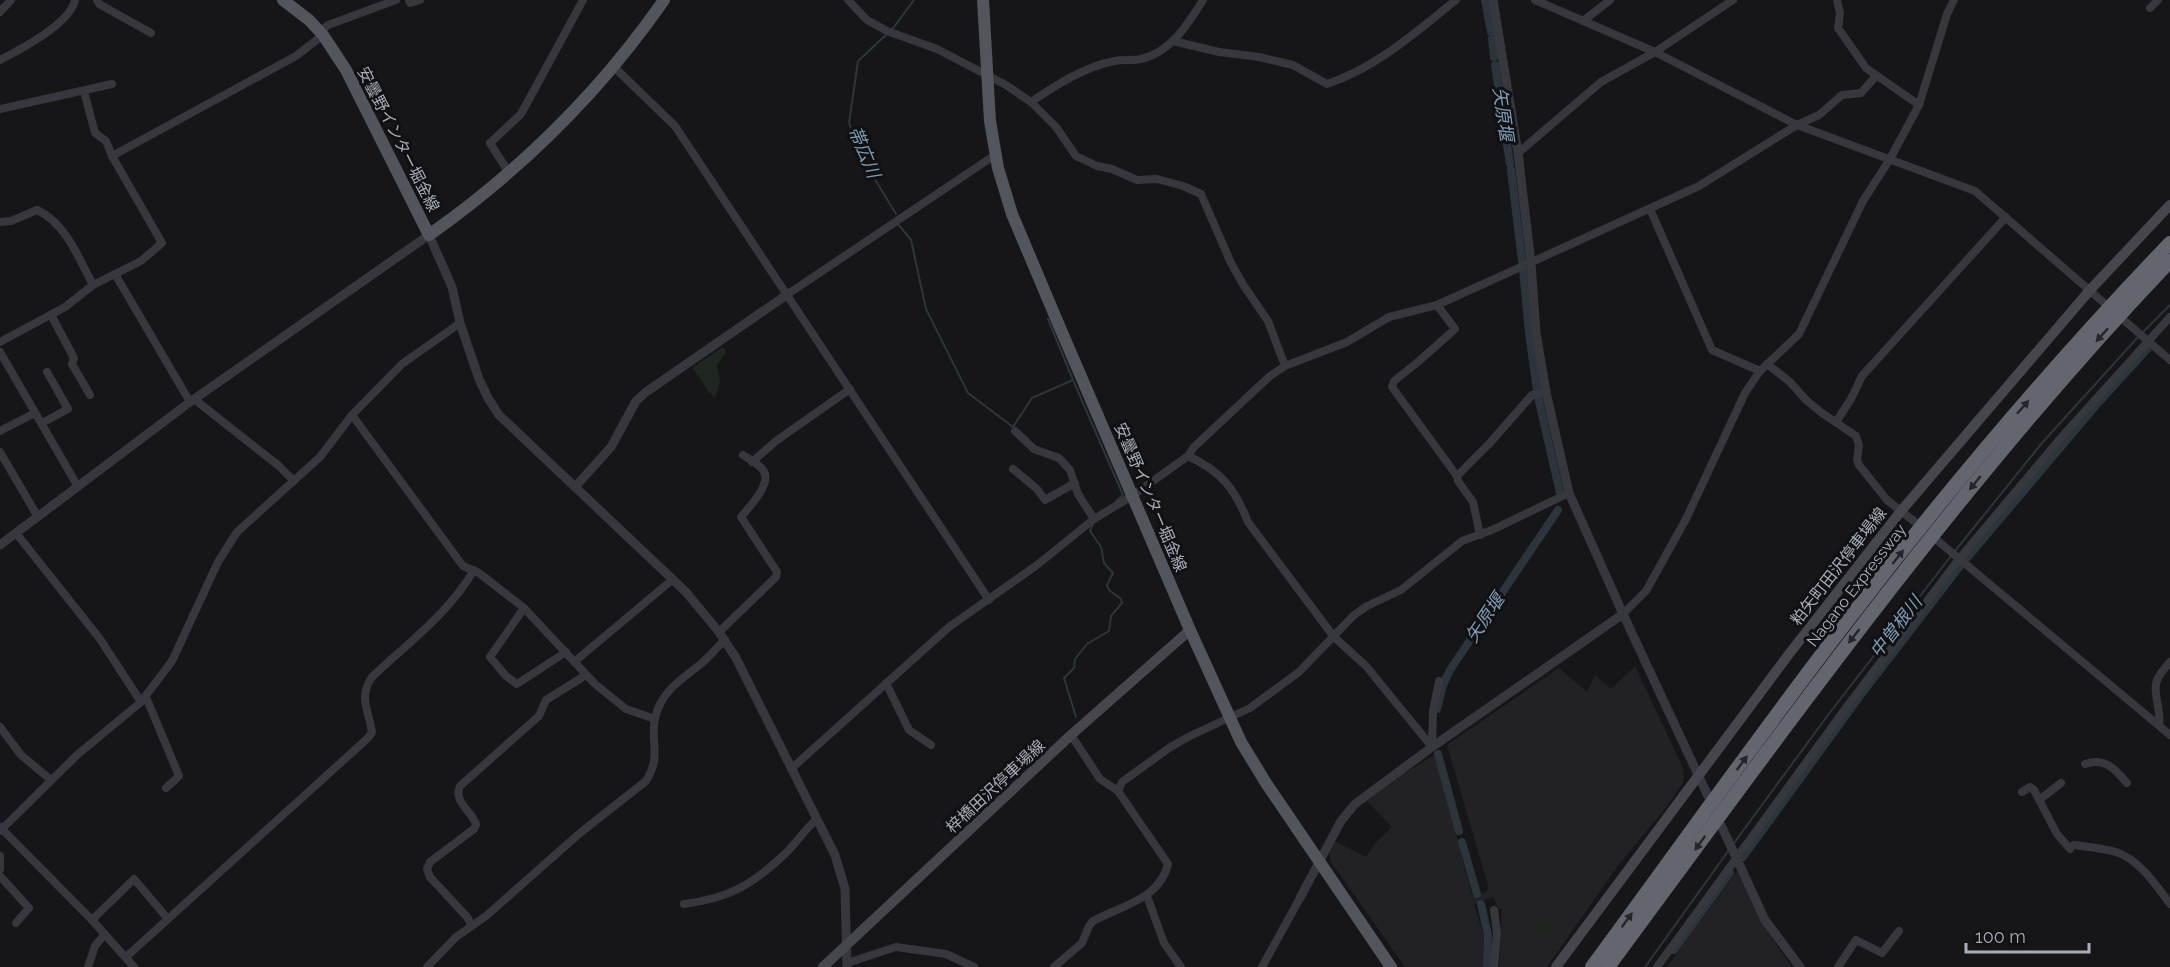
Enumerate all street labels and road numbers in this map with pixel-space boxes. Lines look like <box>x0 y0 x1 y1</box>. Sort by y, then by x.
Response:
street label: 安曇野インター堀金線 <box>354 64 443 215</box>
street label: 安曇野インター堀金線 <box>1111 420 1191 575</box>
street label: 粕矢町田沢停車場線 <box>1787 504 1890 629</box>
street label: Nagano Expressway <box>1803 520 1910 650</box>
street label: 梓橋田沢停車場線 <box>942 736 1049 837</box>

